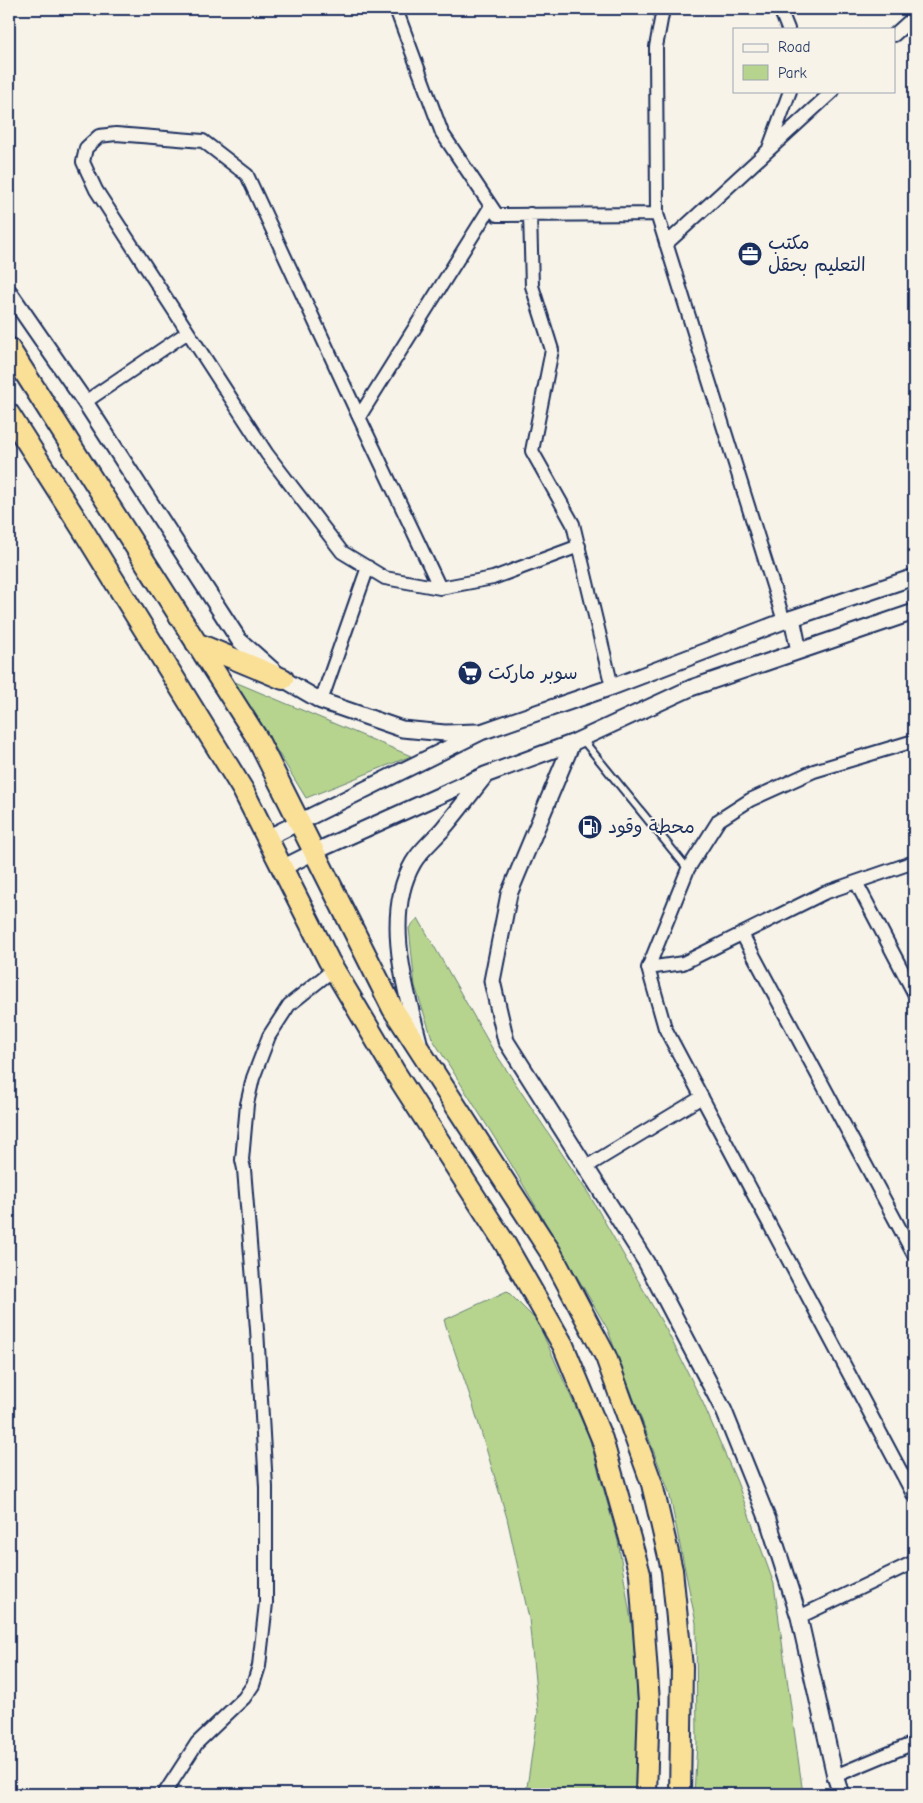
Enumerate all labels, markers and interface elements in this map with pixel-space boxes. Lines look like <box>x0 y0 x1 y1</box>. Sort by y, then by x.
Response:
legend <box>733 28 896 92</box>
text: Road <box>778 38 810 56</box>
text: Park <box>778 64 807 82</box>
place label: مكتب التعليم بحقل <box>768 232 866 279</box>
office icon: مكتب التعليم بحقل <box>737 241 763 267</box>
supermarket icon: سوبر ماركت <box>457 660 483 686</box>
place label: سوبر ماركت <box>488 662 578 684</box>
fuel station icon: محطة وقود <box>577 814 603 840</box>
place label: محطة وقود <box>608 816 695 838</box>

